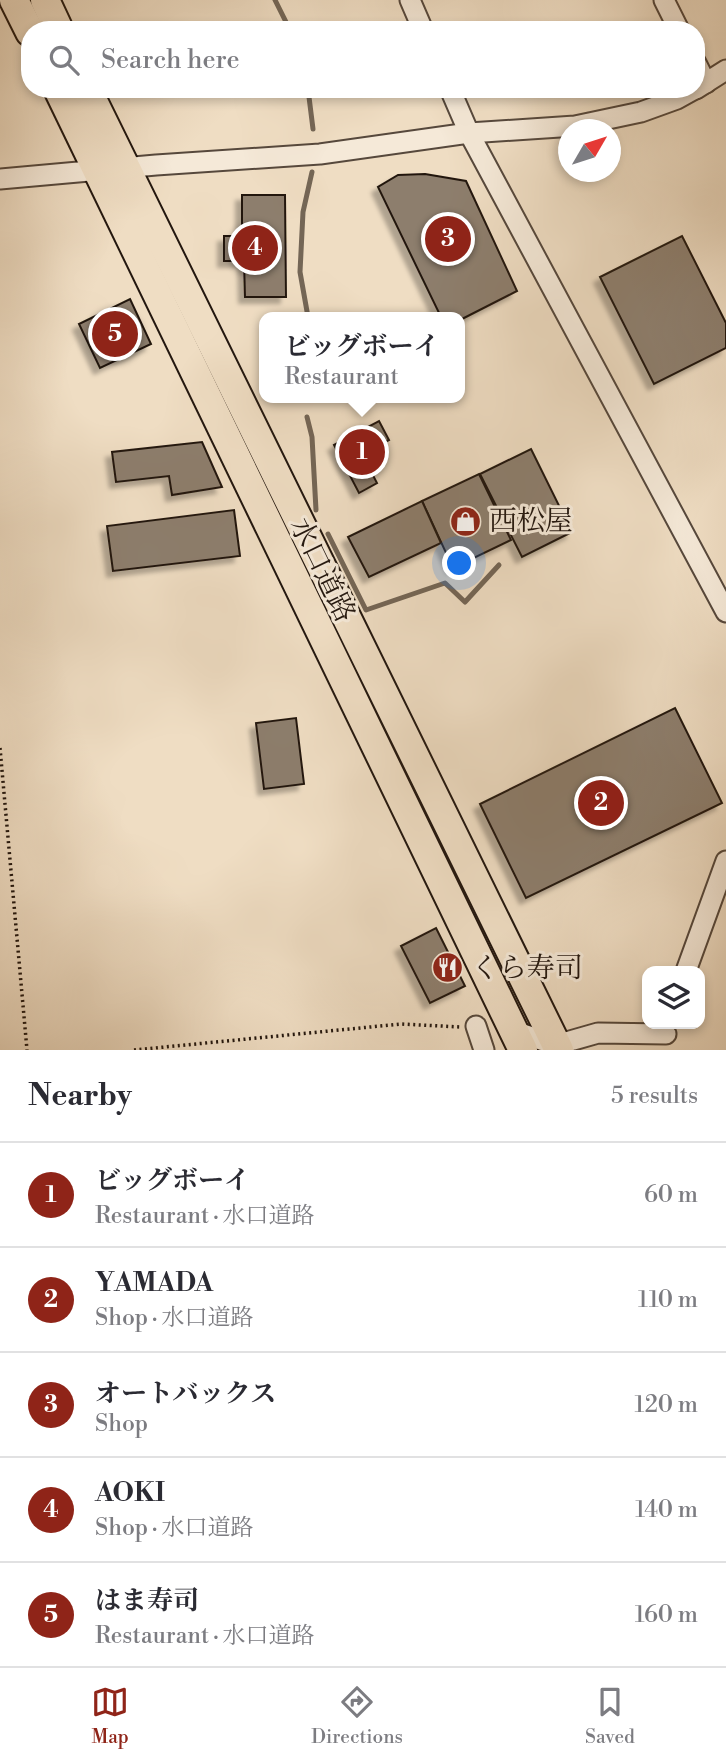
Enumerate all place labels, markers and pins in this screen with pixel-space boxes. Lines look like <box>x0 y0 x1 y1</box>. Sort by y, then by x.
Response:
pin: 3 <box>425 213 471 265</box>
pin: 4 <box>232 222 278 274</box>
pin: 5 <box>92 308 138 360</box>
pin: 1 <box>339 426 385 478</box>
shop icon: 西松屋 <box>449 504 483 538</box>
place label: 西松屋 <box>489 504 573 539</box>
pin: 2 <box>578 777 624 829</box>
restaurant icon: くら寿司 <box>431 951 465 985</box>
place label: くら寿司 <box>471 951 583 986</box>

